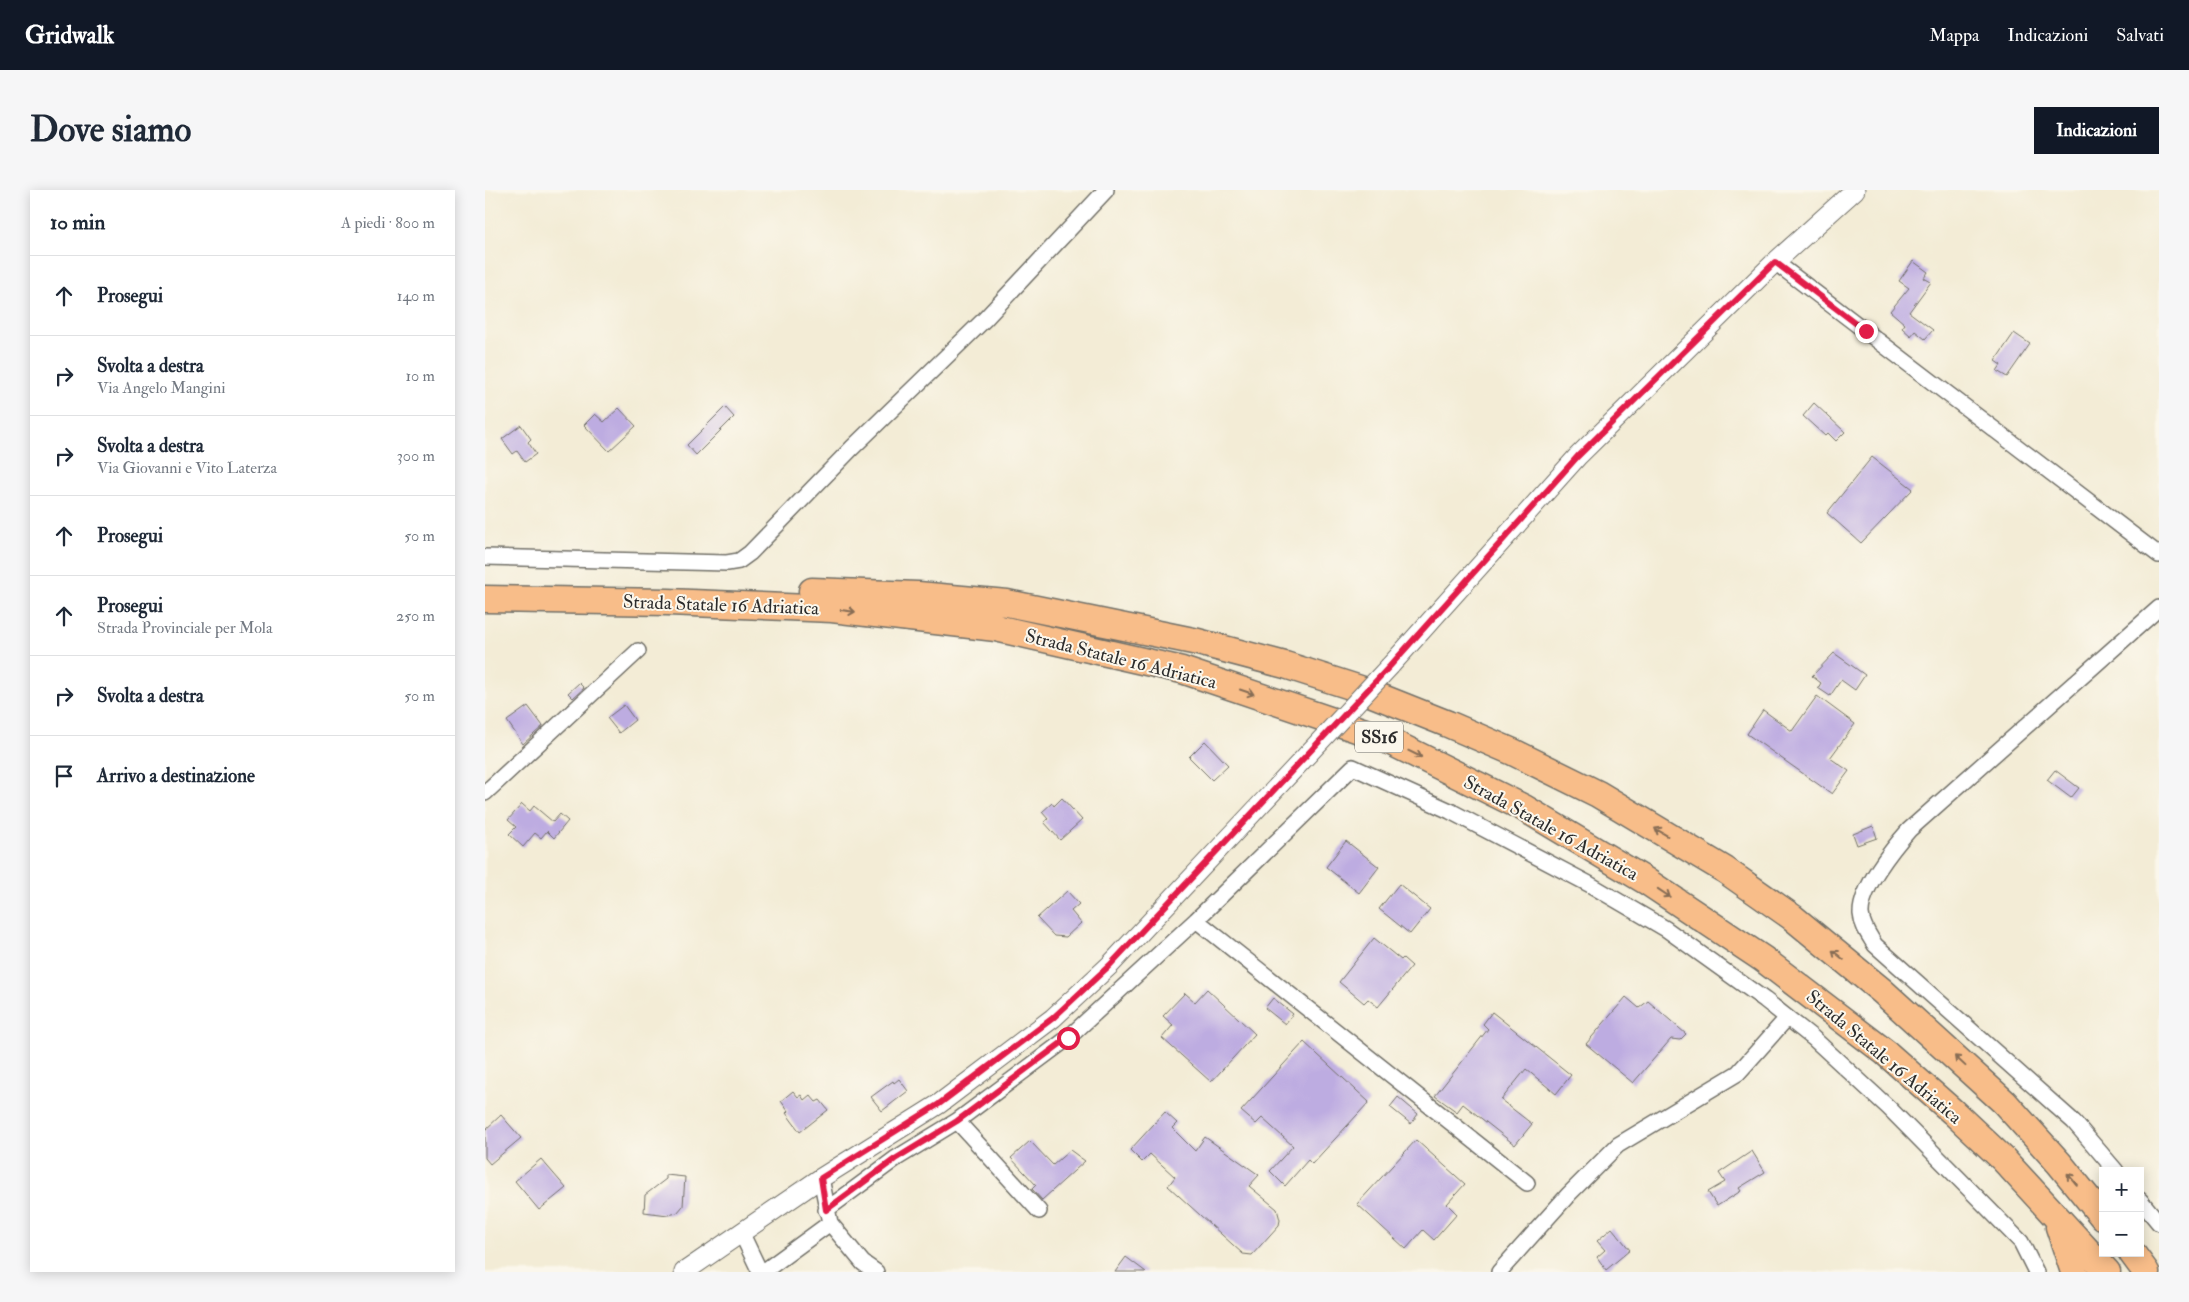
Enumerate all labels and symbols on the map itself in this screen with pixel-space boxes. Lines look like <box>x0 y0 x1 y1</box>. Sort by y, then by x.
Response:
route end <box>1855 320 1878 343</box>
street label: Strada Statale 16 Adriatica <box>623 590 820 620</box>
one-way arrow <box>840 606 856 616</box>
street label: Strada Statale 16 Adriatica <box>1023 624 1219 694</box>
one-way arrow <box>1238 688 1254 697</box>
road number: SS16 <box>1355 722 1403 752</box>
one-way arrow <box>1407 750 1422 760</box>
street label: Strada Statale 16 Adriatica <box>1459 770 1643 886</box>
one-way arrow <box>1655 827 1669 837</box>
one-way arrow <box>1657 888 1671 898</box>
one-way arrow <box>1831 949 1844 960</box>
street label: Strada Statale 16 Adriatica <box>1801 985 1967 1129</box>
route start <box>1057 1027 1080 1050</box>
one-way arrow <box>1954 1055 1967 1067</box>
one-way arrow <box>2066 1173 2077 1186</box>

